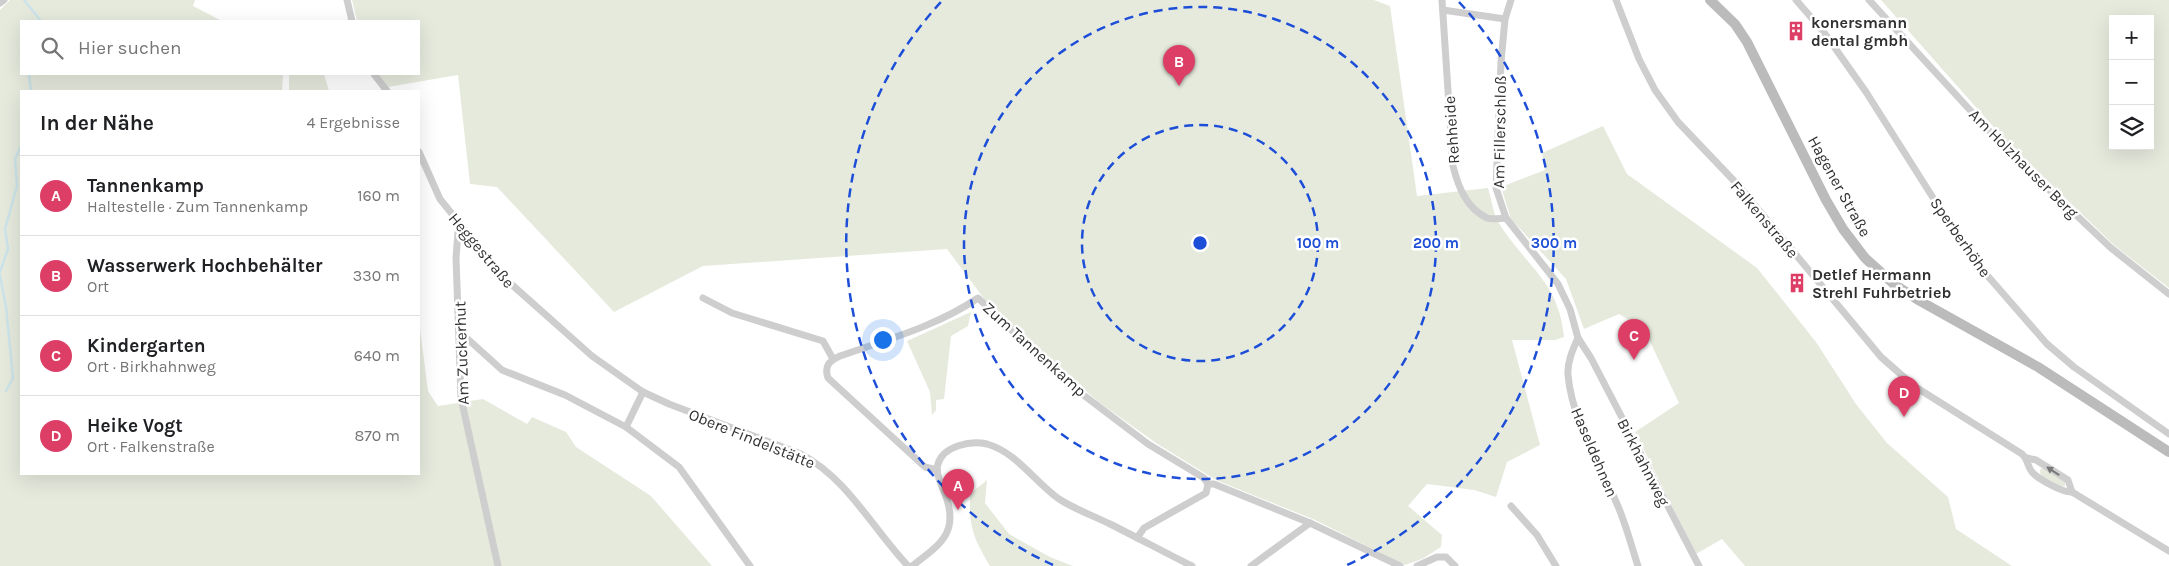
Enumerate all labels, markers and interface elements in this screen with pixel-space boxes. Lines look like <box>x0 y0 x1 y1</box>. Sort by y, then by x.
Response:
place label: konersmann dental gmbh <box>1811 13 1908 50</box>
map controls <box>2109 15 2154 150</box>
button: + <box>2109 15 2154 60</box>
search box <box>20 20 420 75</box>
building icon: konersmann dental gmbh <box>1785 20 1807 42</box>
icon: search <box>38 34 66 62</box>
text: Hier suchen <box>78 37 181 59</box>
pin: B <box>1163 45 1195 86</box>
button: − <box>2109 60 2154 105</box>
street label: Am Fillerschloß <box>1489 75 1510 189</box>
street label: Rehheide <box>1440 95 1463 165</box>
street label: Am Holzhauser Berg <box>1965 105 2082 222</box>
button: layers <box>2109 105 2154 150</box>
text: In der Nähe <box>40 111 154 135</box>
text: 4 Ergebnisse <box>307 113 400 132</box>
street label: Hagener Straße <box>1804 132 1875 240</box>
text: Tannenkamp <box>87 175 204 197</box>
street label: Falkenstraße <box>1727 177 1803 262</box>
text: A <box>51 186 61 205</box>
text: 160 m <box>357 186 400 205</box>
street label: Sperberhöhe <box>1926 194 1995 281</box>
text: Haltestelle · Zum Tannenkamp <box>87 197 308 216</box>
street label: Heggestraße <box>445 209 519 292</box>
centre of rings <box>1191 234 1209 252</box>
text: 100 m <box>1297 234 1339 252</box>
text: 200 m <box>1413 234 1459 252</box>
text: 300 m <box>1531 234 1577 252</box>
text: Wasserwerk Hochbehälter <box>87 255 322 277</box>
place label: Detlef Hermann Strehl Fuhrbetrieb <box>1812 265 1951 302</box>
text: B <box>51 266 61 285</box>
text: 330 m <box>353 266 400 285</box>
building icon: Detlef Hermann Strehl Fuhrbetrieb <box>1786 272 1808 294</box>
text: Ort <box>87 277 109 296</box>
street label: Zum Tannenkamp <box>979 298 1090 401</box>
street label: Am Zuckerhut <box>450 301 473 405</box>
pin: C <box>1618 319 1650 360</box>
your location <box>870 327 896 353</box>
text: Kindergarten <box>87 335 206 357</box>
text: C <box>51 346 61 365</box>
text: 640 m <box>354 346 400 365</box>
text: Ort · Birkhahnweg <box>87 357 216 376</box>
pin: D <box>1888 376 1920 417</box>
street label: Obere Findelstätte <box>686 405 818 472</box>
street label: Haseldehnen <box>1567 405 1622 500</box>
text: Heike Vogt <box>87 415 183 437</box>
street label: Birkhahnweg <box>1613 415 1674 509</box>
text: D <box>51 426 61 445</box>
text: 870 m <box>354 426 400 445</box>
text: Ort · Falkenstraße <box>87 437 215 456</box>
one-way arrow <box>2047 466 2060 476</box>
pin: A <box>942 469 974 510</box>

